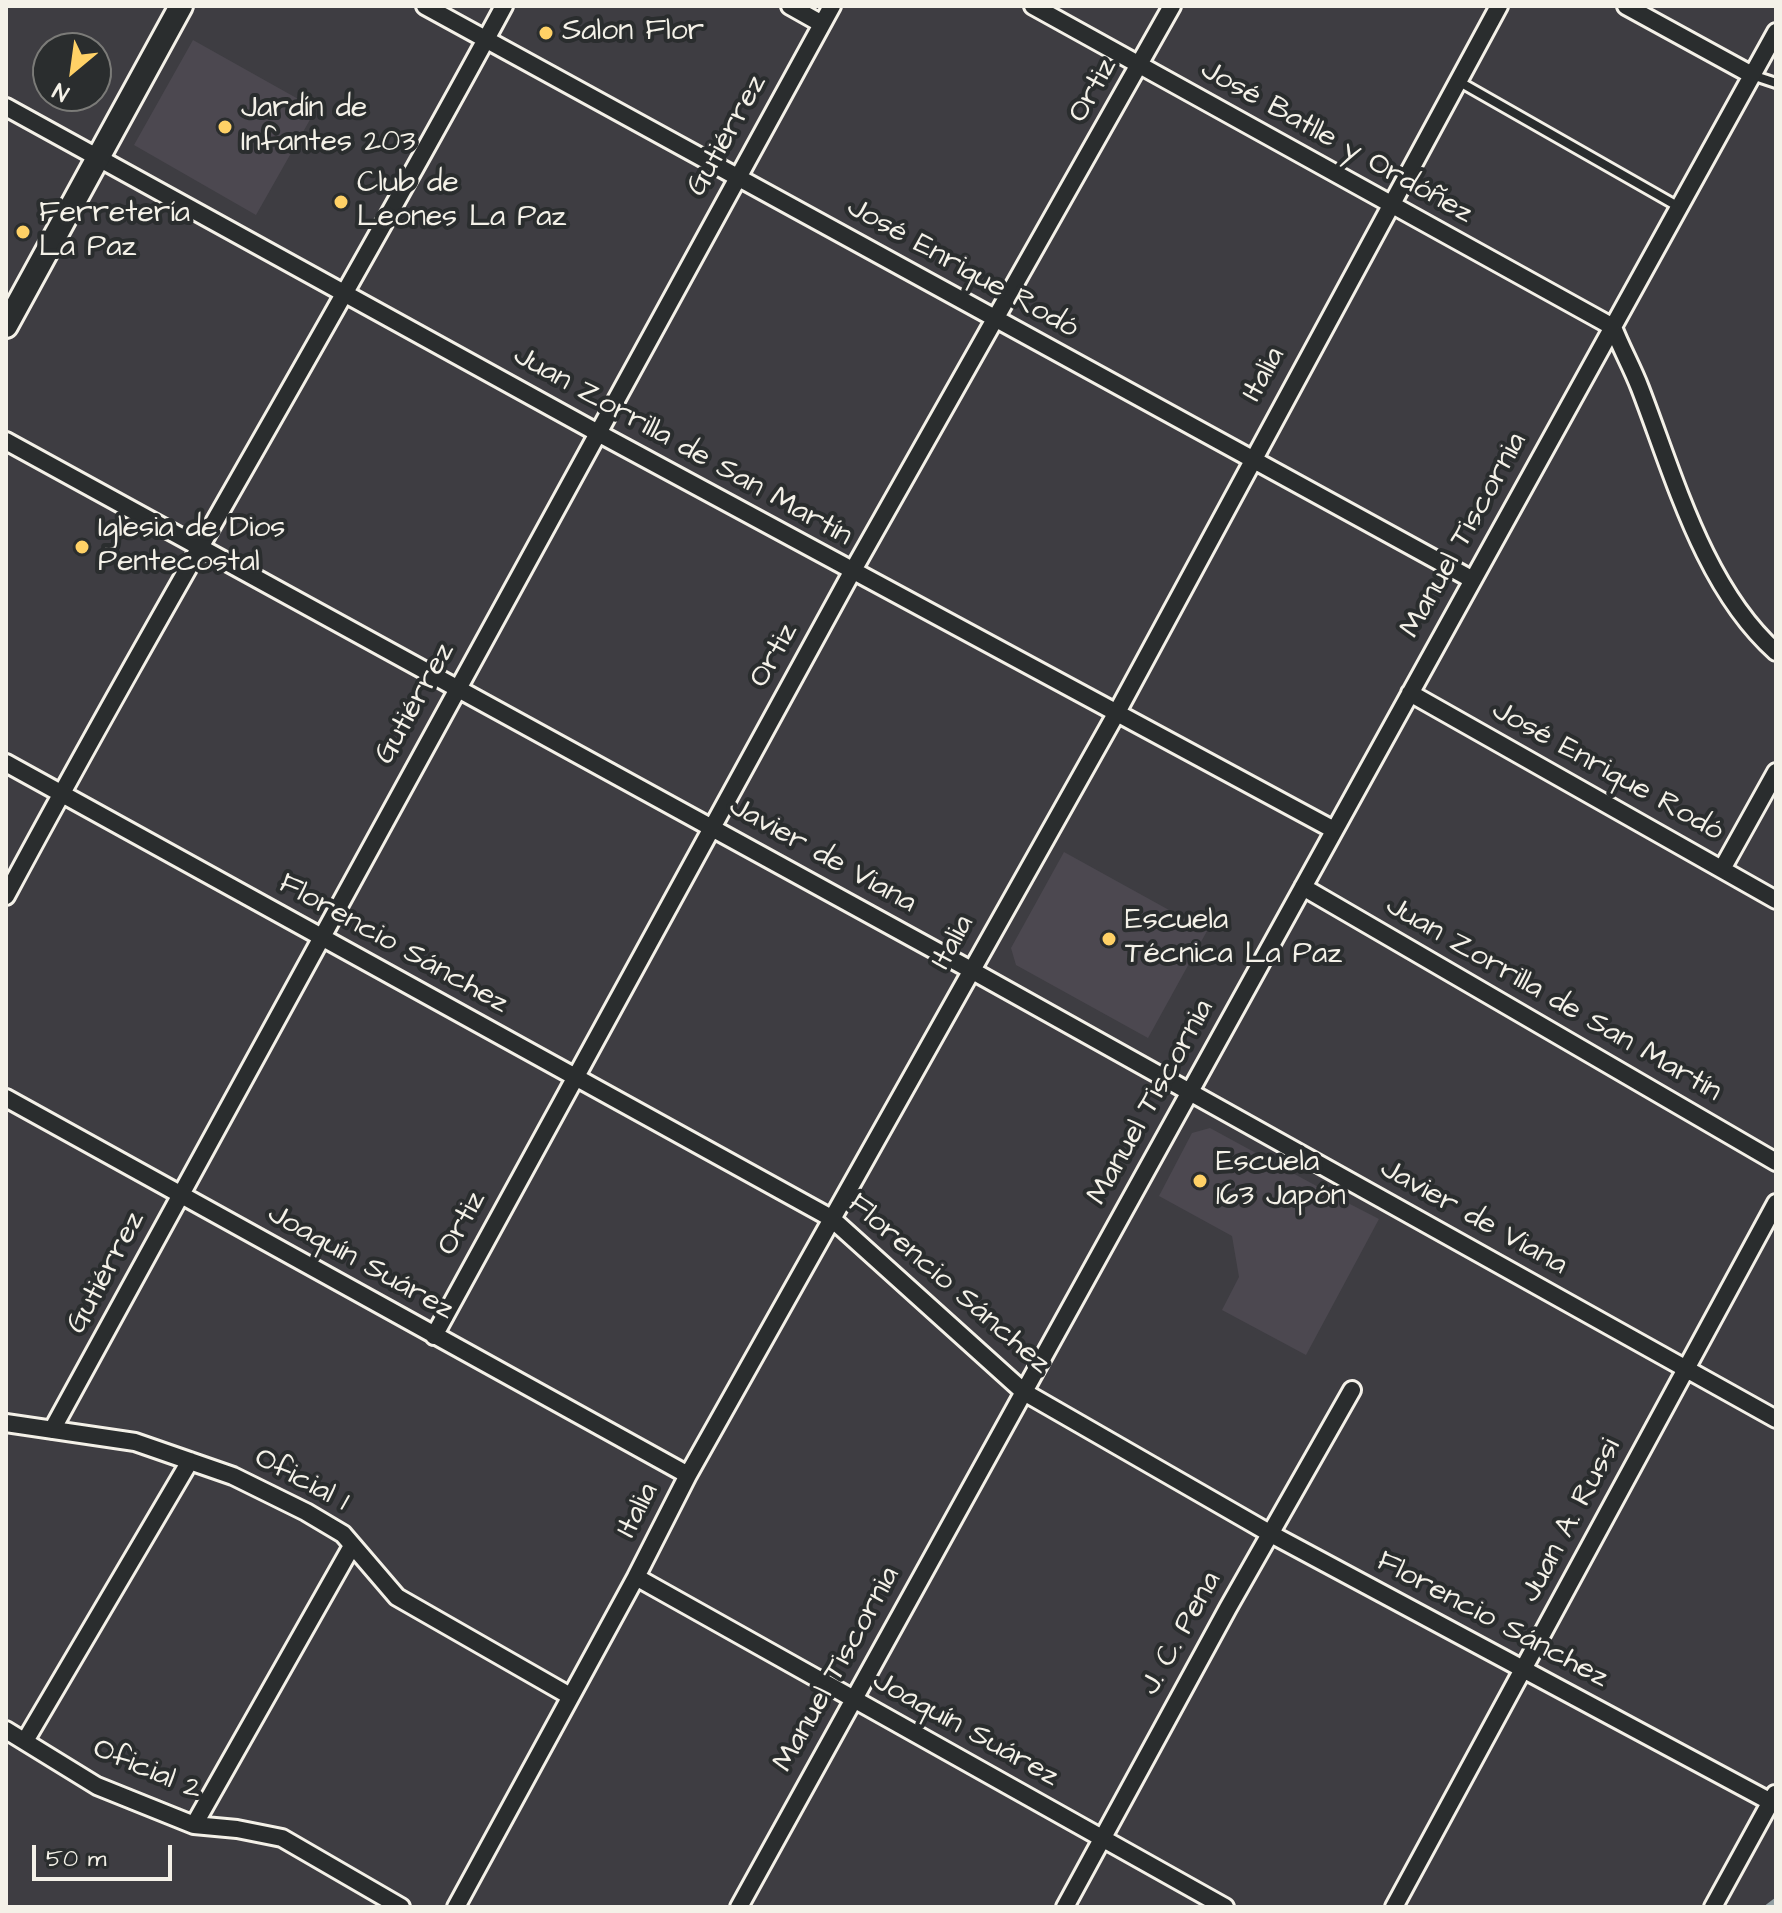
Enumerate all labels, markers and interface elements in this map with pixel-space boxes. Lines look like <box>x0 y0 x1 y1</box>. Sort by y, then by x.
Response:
place label: Salon Flor <box>562 15 704 51</box>
marker: Salon Flor <box>537 24 555 42</box>
north arrow <box>32 32 112 112</box>
street label: Ortiz <box>1062 52 1126 130</box>
street label: José Batlle y Ordóñez <box>1193 53 1479 233</box>
street label: Gutiérrez <box>680 69 776 203</box>
text: N <box>48 75 75 109</box>
place label: Jardín de Infantes 203 <box>241 92 415 162</box>
marker: Jardín de Infantes 203 <box>216 118 234 136</box>
place label: Club de Leones La Paz <box>357 167 566 238</box>
street label: José Enrique Rodó <box>840 190 1084 348</box>
marker: Club de Leones La Paz <box>332 193 350 211</box>
place label: Ferretería La Paz <box>39 197 190 268</box>
marker: Ferretería La Paz <box>14 223 32 241</box>
street label: Juan Zorrilla de San Martín <box>506 339 858 555</box>
street label: Italia <box>1236 342 1294 408</box>
street label: Manuel Tiscornia <box>1394 427 1536 645</box>
place label: Iglesia de Dios Pentecostal <box>98 512 285 582</box>
marker: Iglesia de Dios Pentecostal <box>73 538 91 556</box>
street label: Ortiz <box>743 617 807 695</box>
street label: Gutiérrez <box>368 637 464 771</box>
street label: José Enrique Rodó <box>1485 693 1729 851</box>
street label: Javier de Viana <box>722 790 922 922</box>
street label: Florencio Sánchez <box>272 867 514 1023</box>
street label: Juan Zorrilla de San Martín <box>1379 889 1727 1111</box>
place label: Escuela Técnica La Paz <box>1125 904 1342 974</box>
street label: Italia <box>925 910 983 976</box>
marker: Escuela Técnica La Paz <box>1100 930 1118 948</box>
street label: Manuel Tiscornia <box>1081 994 1223 1212</box>
place label: Escuela 163 Japón <box>1216 1146 1346 1216</box>
street label: Javier de Viana <box>1373 1152 1573 1284</box>
marker: Escuela 163 Japón <box>1191 1172 1209 1190</box>
street label: Ortiz <box>431 1185 495 1263</box>
street label: Florencio Sánchez <box>839 1187 1057 1383</box>
street label: Joaquín Suárez <box>260 1197 460 1329</box>
street label: Gutiérrez <box>60 1206 154 1340</box>
street label: Juan A. Russi <box>1514 1433 1630 1609</box>
street label: Oficial 1 <box>248 1441 354 1521</box>
street label: Italia <box>610 1478 668 1544</box>
street label: Florencio Sánchez <box>1370 1545 1614 1697</box>
street label: Manuel Tiscornia <box>767 1561 909 1779</box>
street label: J. C. Pena <box>1133 1566 1231 1702</box>
street label: Joaquín Suárez <box>865 1664 1065 1796</box>
street label: Oficial 2 <box>87 1732 207 1810</box>
scale bar <box>36 1829 176 1879</box>
text: 50 m <box>46 1842 106 1876</box>

